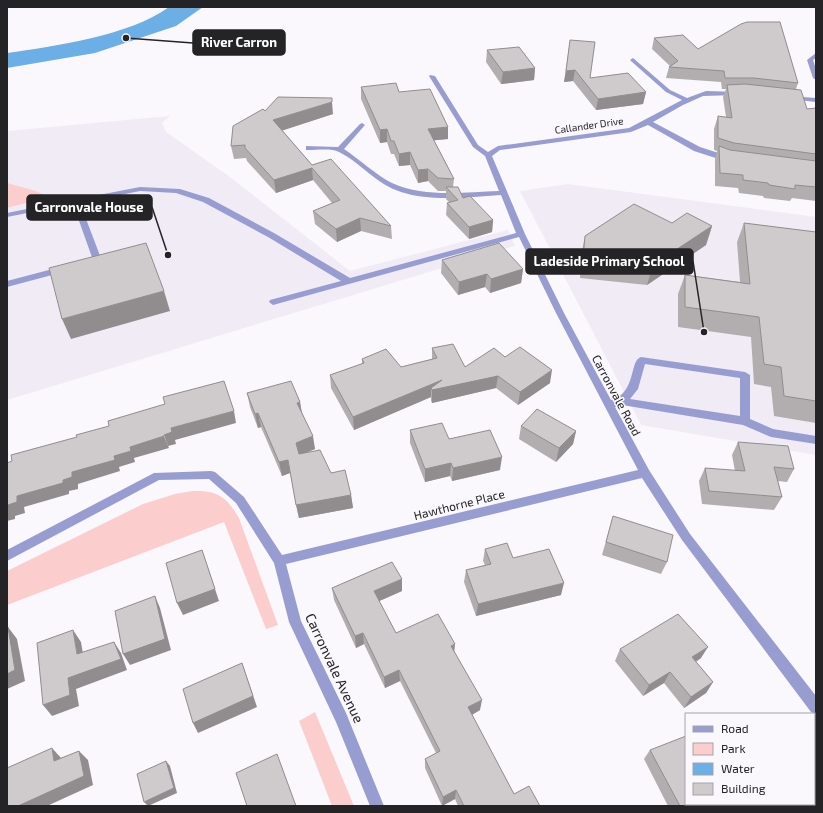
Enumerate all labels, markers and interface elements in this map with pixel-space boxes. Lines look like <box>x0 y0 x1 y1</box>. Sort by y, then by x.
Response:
callout: River Carron <box>193 30 285 55</box>
text: River Carron <box>201 34 277 50</box>
street label: Callander Drive <box>554 114 624 136</box>
callout: Carronvale House <box>27 195 152 220</box>
text: Carronvale House <box>34 199 144 215</box>
callout: Ladeside Primary School <box>526 249 693 274</box>
text: Ladeside Primary School <box>534 253 685 269</box>
street label: Carronvale Road <box>590 352 644 438</box>
street label: Hawthorne Place <box>412 486 506 522</box>
street label: Carronvale Avenue <box>302 610 368 726</box>
legend <box>685 713 815 805</box>
text: Road <box>721 721 749 735</box>
text: Park <box>721 741 746 755</box>
text: Water <box>721 761 755 775</box>
text: Building <box>721 781 766 795</box>

